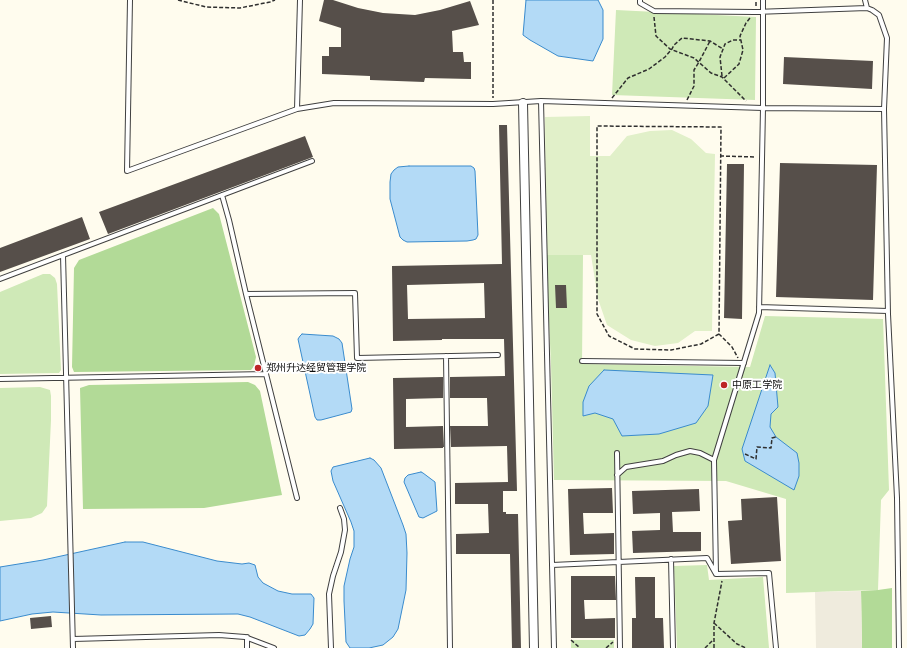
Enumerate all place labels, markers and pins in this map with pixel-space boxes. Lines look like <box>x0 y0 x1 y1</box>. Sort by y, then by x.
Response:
place label: 郑州升达经贸管理学院 <box>266 362 366 374</box>
marker: 郑州升达经贸管理学院 <box>253 363 263 373</box>
place label: 中原工学院 <box>732 379 782 391</box>
marker: 中原工学院 <box>719 380 729 390</box>

